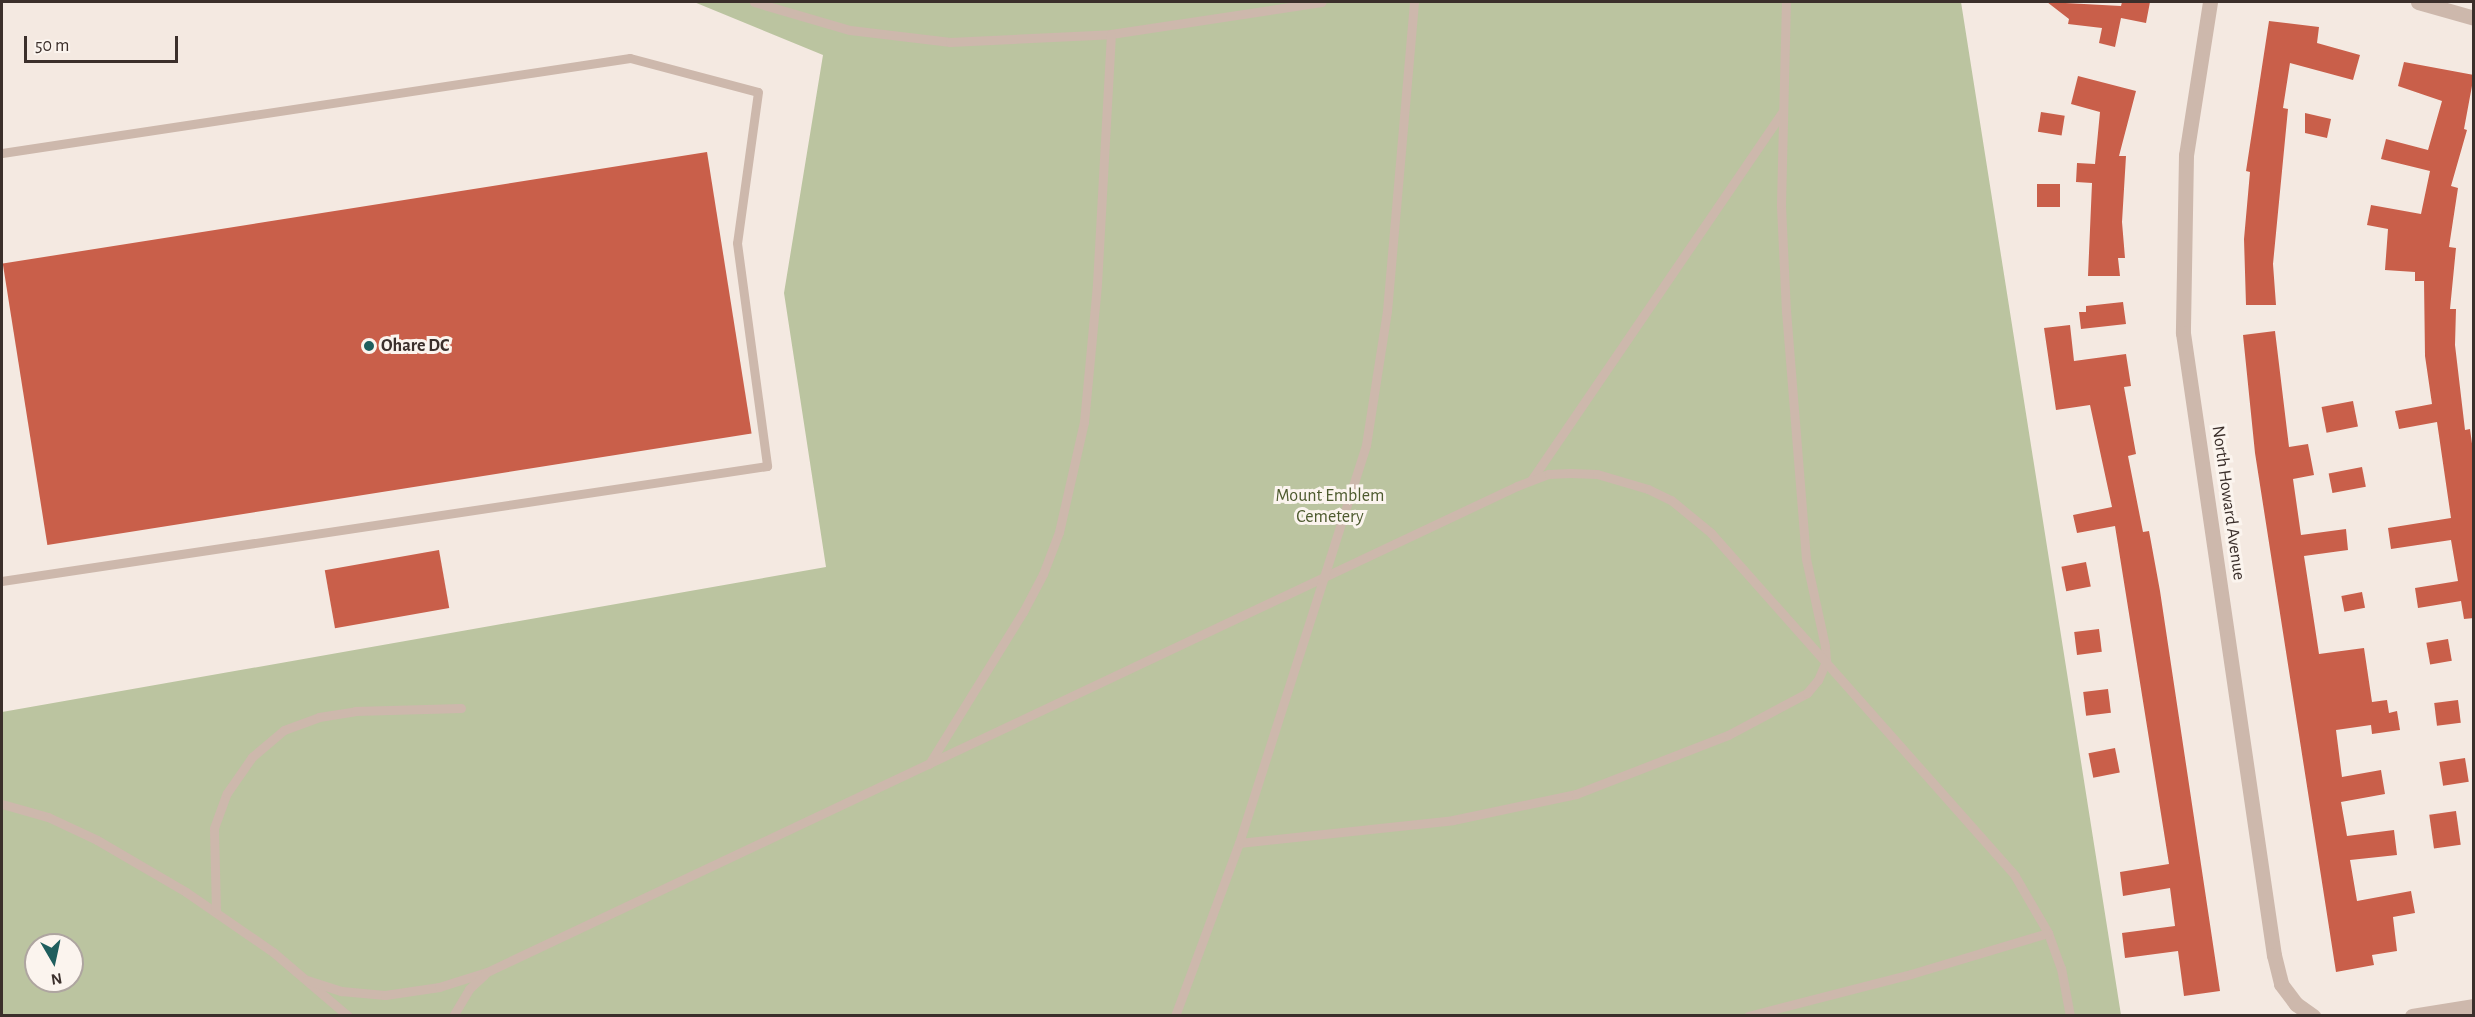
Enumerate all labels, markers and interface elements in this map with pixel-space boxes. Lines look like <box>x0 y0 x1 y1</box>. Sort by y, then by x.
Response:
scale bar <box>27 24 182 62</box>
text: 50 m <box>35 37 69 55</box>
place label: Ohare DC <box>381 335 449 357</box>
marker: Ohare DC <box>362 339 376 353</box>
street label: North Howard Avenue <box>2206 424 2250 582</box>
park label: Mount Emblem Cemetery <box>1276 486 1384 528</box>
north arrow <box>24 933 84 993</box>
text: N <box>50 970 63 988</box>

